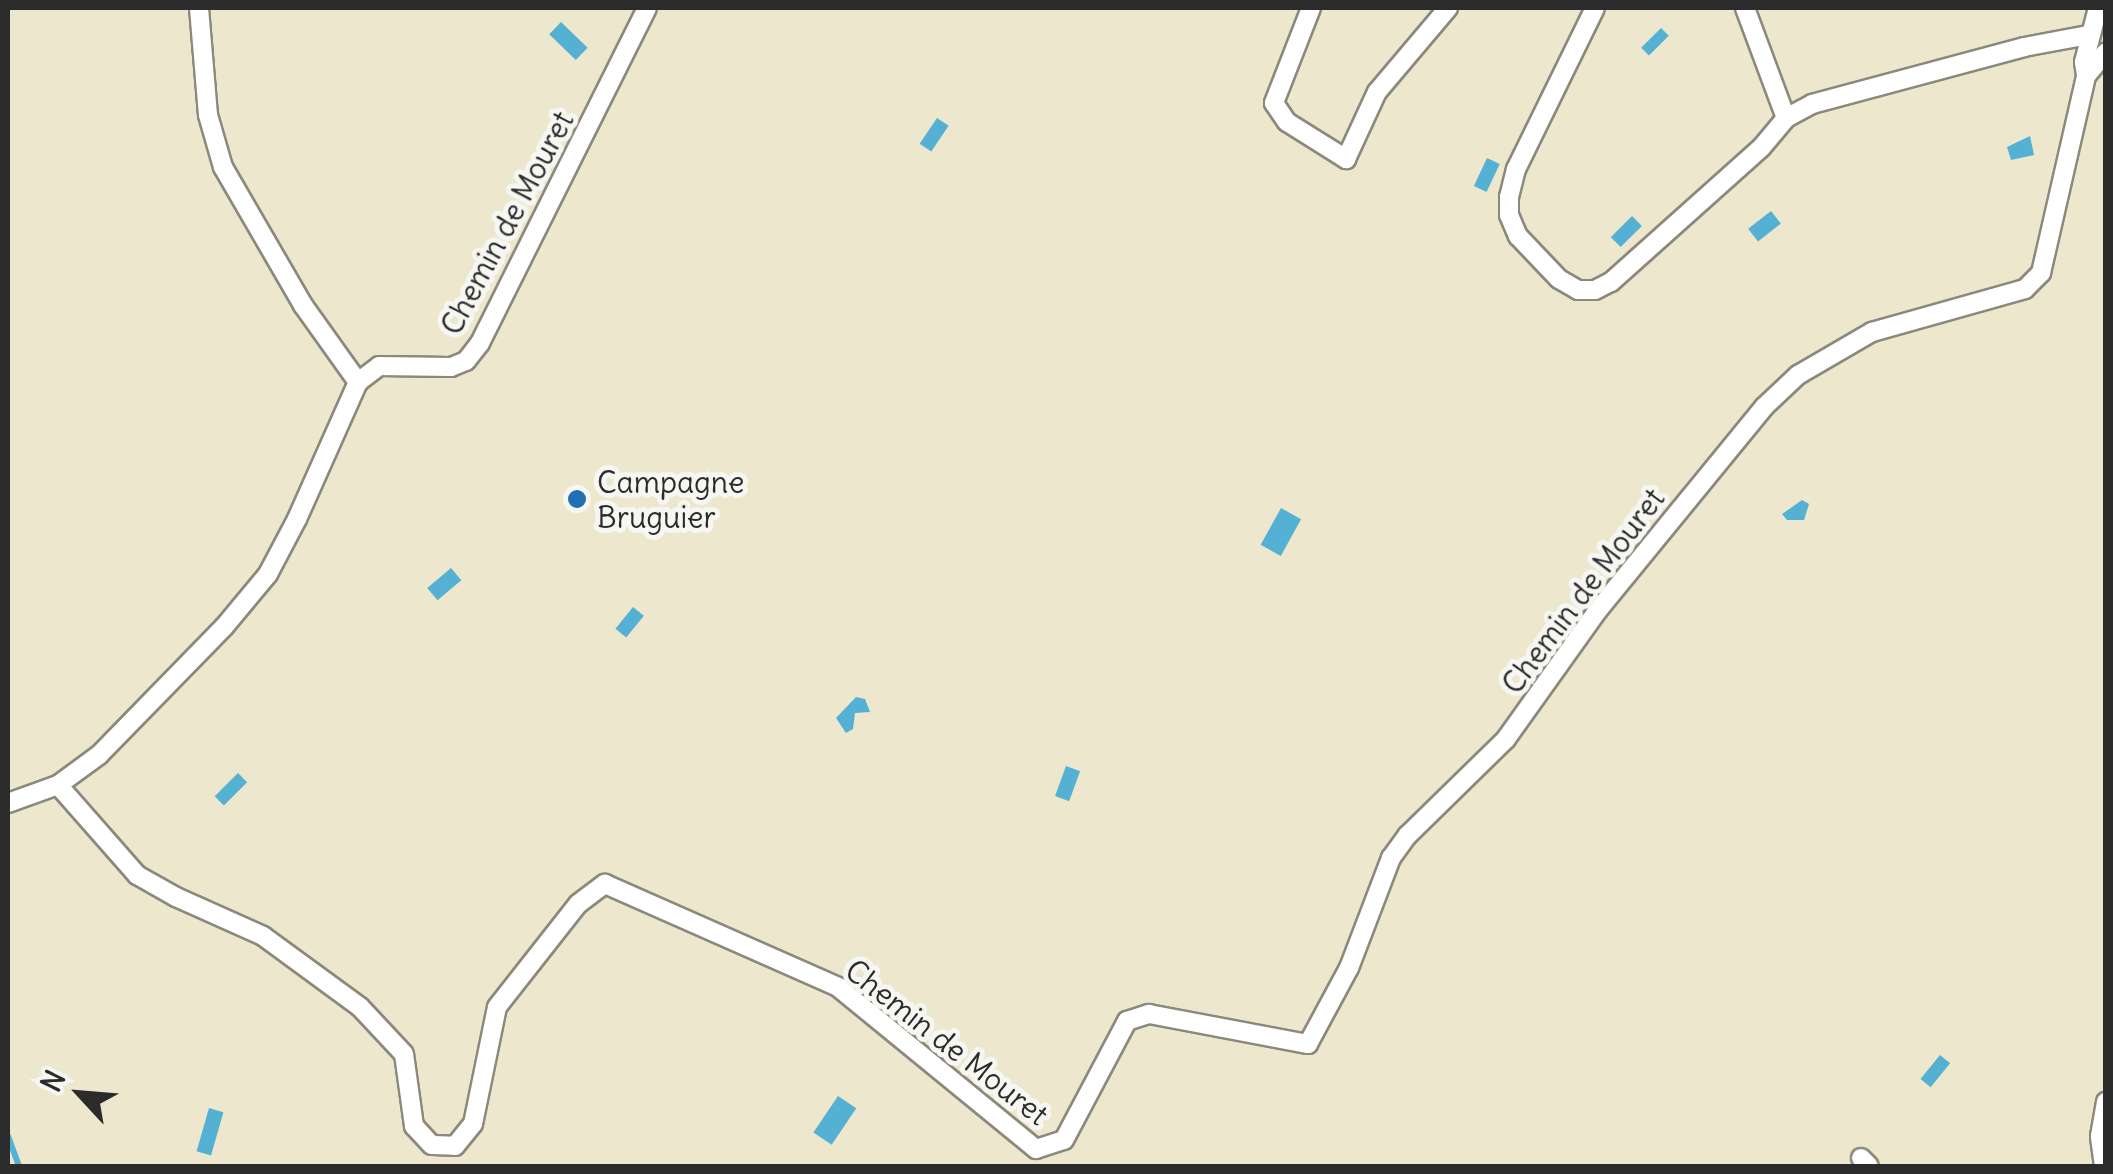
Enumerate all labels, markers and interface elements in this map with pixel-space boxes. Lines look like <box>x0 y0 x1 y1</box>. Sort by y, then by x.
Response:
street label: Chemin de Mouret <box>433 105 581 341</box>
place label: Campagne Bruguier <box>597 464 744 534</box>
street label: Chemin de Mouret <box>1494 481 1672 701</box>
marker: Campagne Bruguier <box>566 488 588 510</box>
street label: Chemin de Mouret <box>838 952 1056 1132</box>
north arrow <box>30 1044 130 1144</box>
text: N <box>33 1064 73 1097</box>

